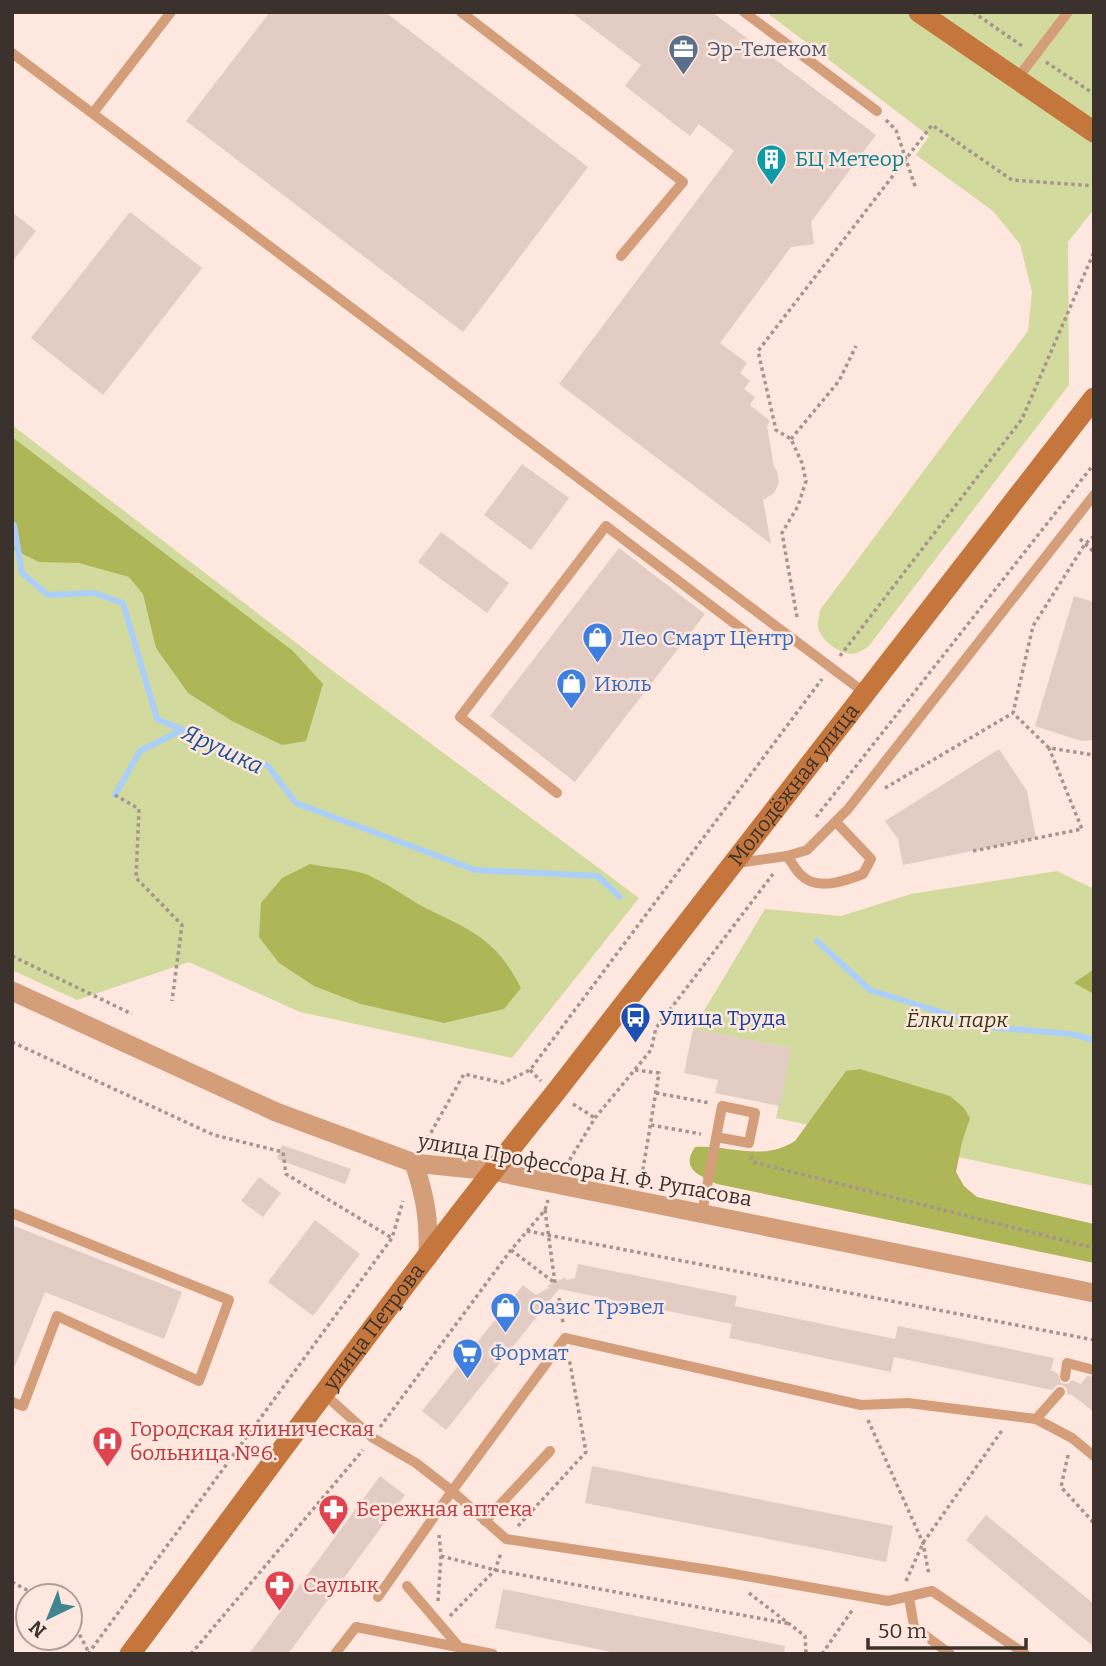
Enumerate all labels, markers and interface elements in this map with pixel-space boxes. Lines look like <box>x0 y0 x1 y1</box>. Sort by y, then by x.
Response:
office icon: Эр-Телеком <box>667 32 701 76</box>
place label: Эр-Телеком <box>707 36 827 62</box>
building icon: БЦ Метеор <box>755 142 789 186</box>
place label: БЦ Метеор <box>795 146 904 172</box>
shop icon: Лео Смарт Центр <box>580 621 614 665</box>
place label: Лео Смарт Центр <box>620 625 794 651</box>
shop icon: Июль <box>554 667 588 711</box>
place label: Июль <box>594 671 652 697</box>
street label: Молодёжная улица <box>723 698 865 871</box>
water label: Ярушка <box>177 718 268 780</box>
bus stop icon: Улица Труда <box>619 1001 653 1045</box>
place label: Улица Труда <box>659 1005 787 1031</box>
park label: Ёлки парк <box>906 1007 1008 1033</box>
street label: улица Профессора Н. Ф. Рупасова <box>415 1128 754 1212</box>
street label: улица Петрова <box>317 1258 430 1396</box>
shop icon: Оазис Трэвел <box>489 1290 523 1334</box>
place label: Оазис Трэвел <box>529 1294 665 1320</box>
supermarket icon: Формат <box>450 1336 484 1380</box>
place label: Формат <box>490 1340 569 1366</box>
place label: Городская клиническая больница №6. <box>130 1416 374 1466</box>
hospital icon: Городская клиническая больница №6. <box>90 1424 124 1468</box>
pharmacy icon: Бережная аптека <box>316 1492 350 1536</box>
place label: Бережная аптека <box>356 1496 533 1522</box>
pharmacy icon: Саулык <box>263 1568 297 1612</box>
place label: Саулык <box>303 1572 379 1598</box>
north arrow <box>14 1582 84 1652</box>
scale bar <box>868 1606 1026 1650</box>
text: N <box>24 1615 51 1642</box>
text: 50 m <box>878 1618 927 1644</box>

